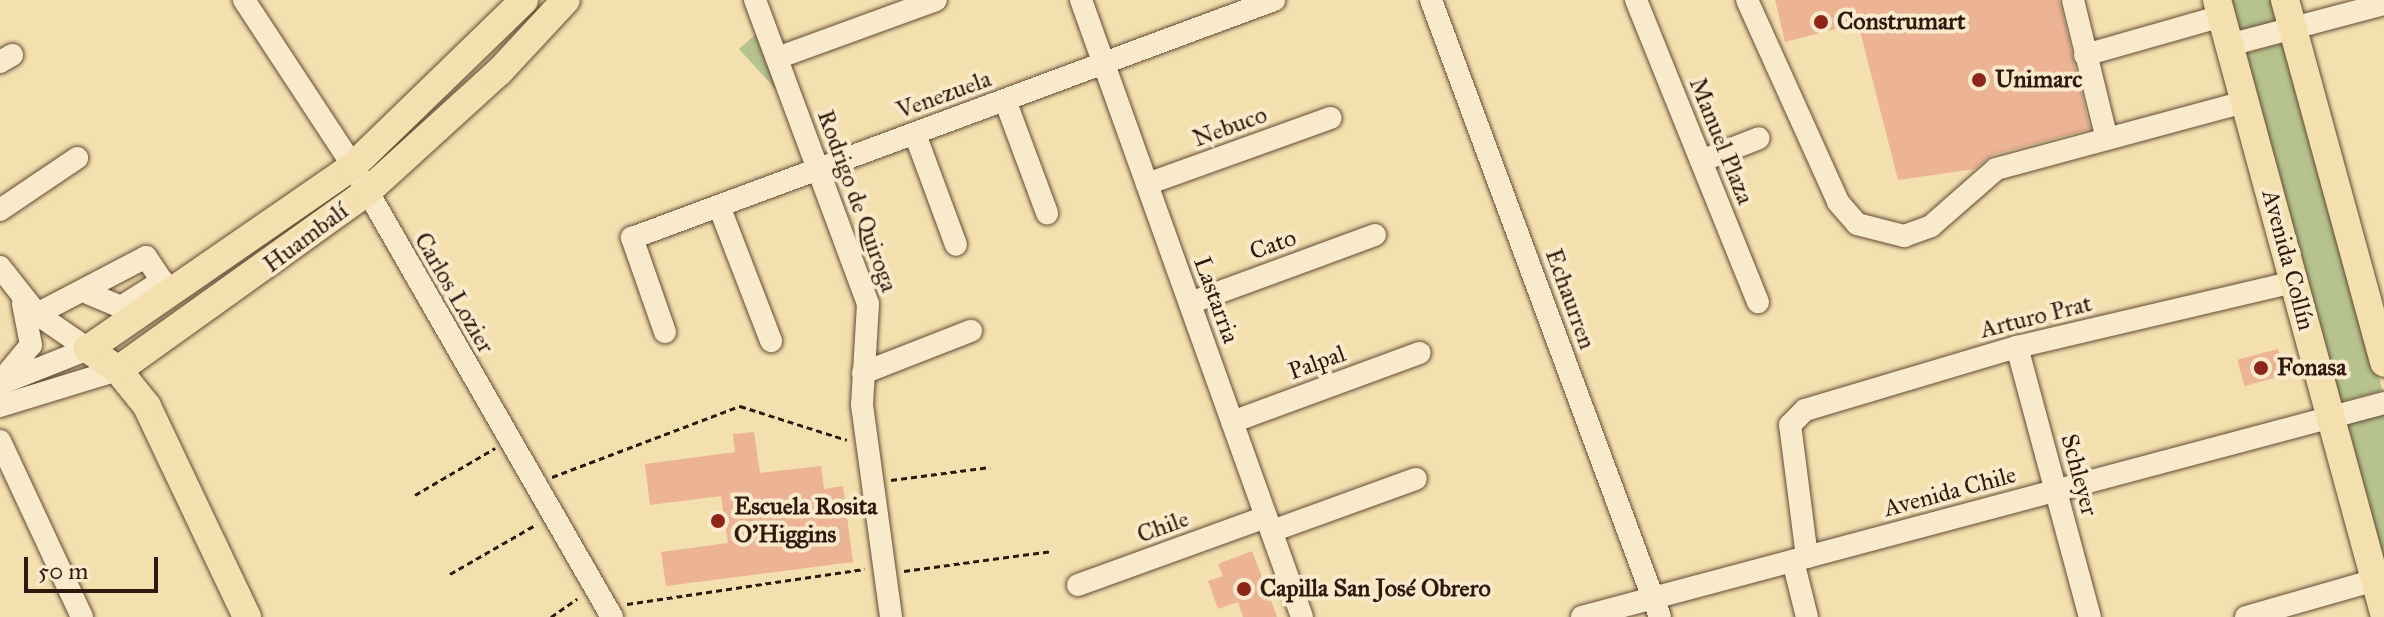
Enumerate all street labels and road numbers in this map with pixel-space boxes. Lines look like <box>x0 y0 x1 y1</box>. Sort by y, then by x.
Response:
street label: Venezuela <box>893 65 995 125</box>
street label: Manuel Plaza <box>1683 74 1759 208</box>
street label: Nebuco <box>1189 100 1271 154</box>
street label: Rodrigo de Quiroga <box>811 106 903 296</box>
street label: Avenida Collín <box>2255 187 2321 333</box>
street label: Huambalí <box>258 197 354 279</box>
street label: Cato <box>1246 223 1300 267</box>
street label: Carlos Lozier <box>408 228 500 358</box>
street label: Echaurren <box>1539 245 1601 353</box>
street label: Lastarria <box>1187 253 1245 347</box>
street label: Arturo Prat <box>1977 289 2095 345</box>
street label: Palpal <box>1285 339 1349 387</box>
street label: Schleyer <box>2054 431 2104 519</box>
street label: Avenida Chile <box>1881 460 2019 524</box>
street label: Chile <box>1133 504 1193 550</box>

